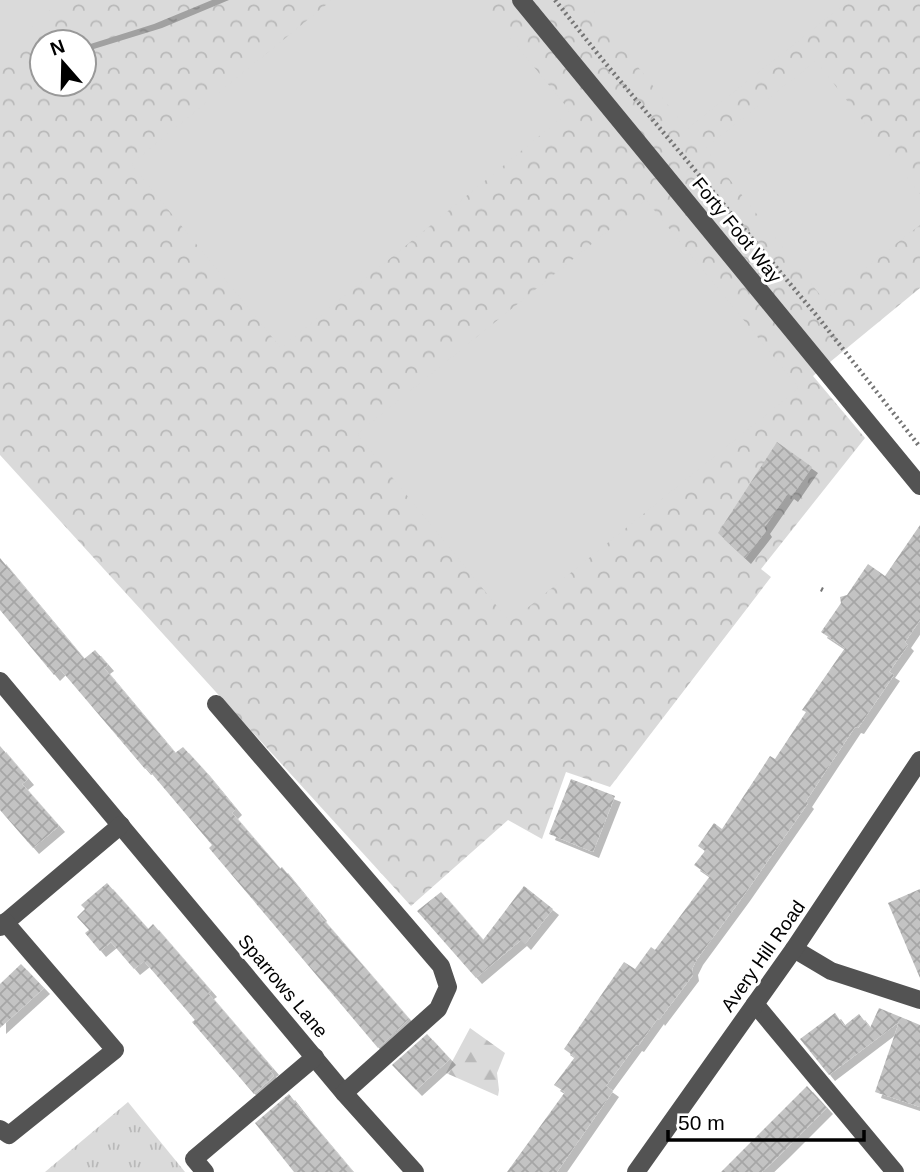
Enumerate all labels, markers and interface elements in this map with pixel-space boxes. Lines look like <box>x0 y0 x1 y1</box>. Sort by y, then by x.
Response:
north arrow <box>28 28 98 98</box>
text: N <box>47 35 67 60</box>
street label: Forty Foot Way <box>688 173 786 287</box>
street label: Avery Hill Road <box>717 896 809 1016</box>
street label: Sparrows Lane <box>234 930 332 1042</box>
scale bar <box>668 1098 864 1142</box>
text: 50 m <box>678 1111 725 1134</box>

